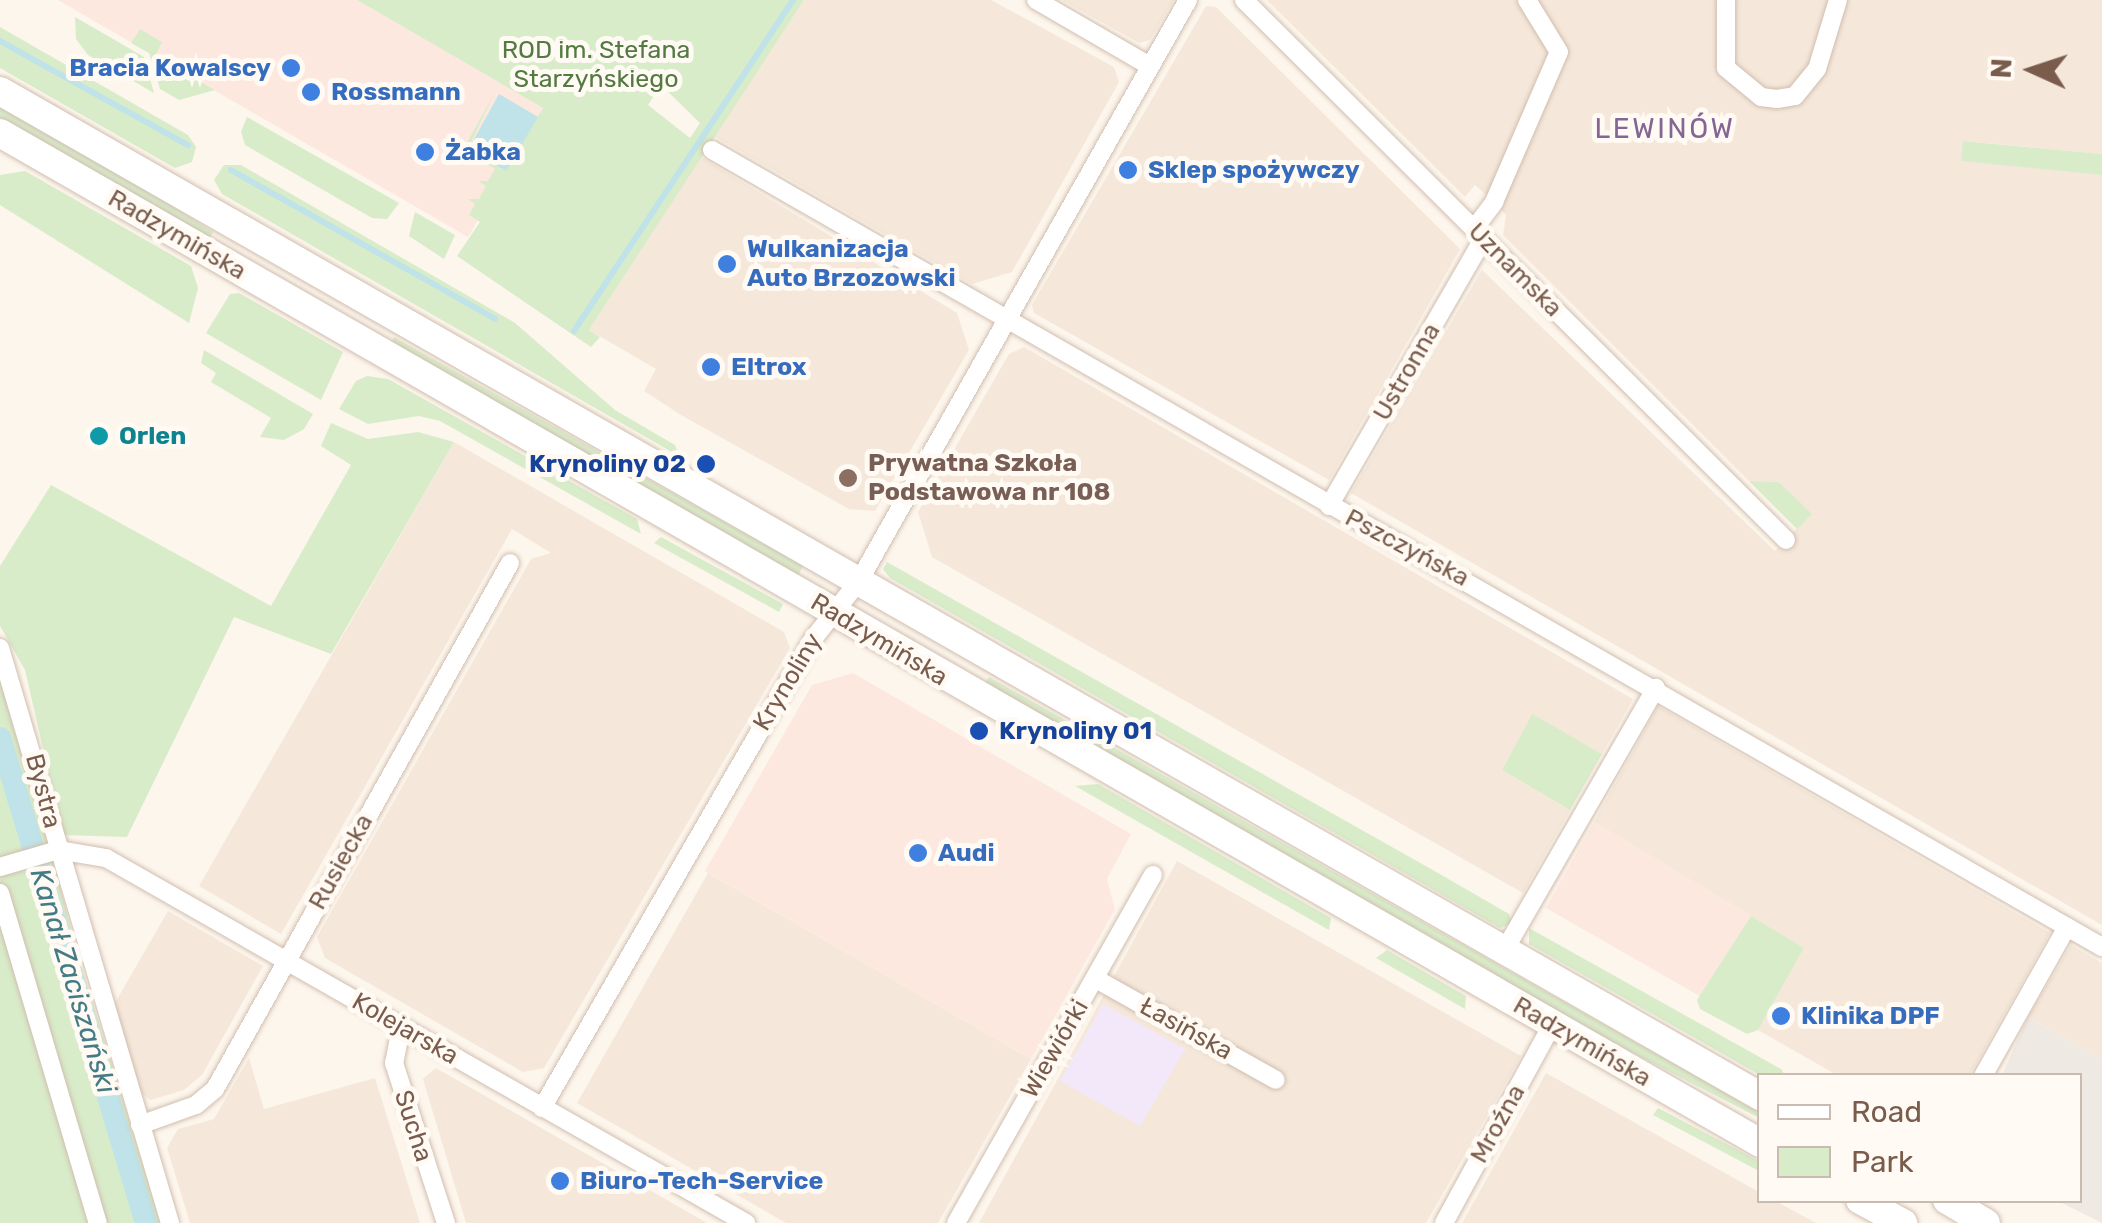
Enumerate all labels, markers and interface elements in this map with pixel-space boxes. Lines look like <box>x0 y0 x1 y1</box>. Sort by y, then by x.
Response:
north arrow <box>1982 20 2082 120</box>
park label: ROD im. Stefana Starzyńskiego <box>502 36 690 95</box>
place label: Bracia Kowalscy <box>69 53 271 83</box>
marker: Bracia Kowalscy <box>280 57 302 79</box>
text: N <box>1985 57 2019 79</box>
place label: Rossmann <box>331 77 461 107</box>
marker: Rossmann <box>300 81 322 103</box>
district label: LEWINÓW <box>1595 112 1735 146</box>
place label: Żabka <box>445 137 521 167</box>
marker: Żabka <box>414 141 436 163</box>
place label: Sklep spożywczy <box>1148 155 1360 185</box>
marker: Sklep spożywczy <box>1117 159 1139 181</box>
street label: Radzymińska <box>103 183 251 287</box>
street label: Uznamska <box>1462 217 1568 323</box>
place label: Wulkanizacja Auto Brzozowski <box>747 235 956 294</box>
marker: Wulkanizacja Auto Brzozowski <box>716 253 738 275</box>
street label: Ustronna <box>1367 318 1447 426</box>
place label: Eltrox <box>731 352 807 382</box>
marker: Eltrox <box>700 356 722 378</box>
place label: Orlen <box>119 421 186 451</box>
marker: Orlen <box>88 425 110 447</box>
place label: Krynoliny 02 <box>528 449 686 479</box>
place label: Prywatna Szkoła Podstawowa nr 108 <box>868 449 1111 508</box>
marker: Krynoliny 02 <box>695 453 717 475</box>
marker: Prywatna Szkoła Podstawowa nr 108 <box>837 467 859 489</box>
street label: Pszczyńska <box>1340 503 1474 593</box>
street label: Radzymińska <box>805 587 953 693</box>
street label: Krynoliny <box>747 628 829 736</box>
place label: Krynoliny 01 <box>999 716 1153 746</box>
marker: Krynoliny 01 <box>968 720 990 742</box>
street label: Bystra <box>19 751 67 831</box>
street label: Rusiecka <box>303 809 379 915</box>
place label: Audi <box>938 838 995 868</box>
marker: Audi <box>907 842 929 864</box>
water label: Kanał Zaciszański <box>23 864 123 1098</box>
street label: Kolejarska <box>347 987 463 1071</box>
street label: Radzymińska <box>1508 990 1656 1094</box>
street label: Łasińska <box>1134 991 1238 1067</box>
street label: Wiewiórki <box>1015 994 1095 1104</box>
place label: Klinika DPF <box>1801 1001 1940 1031</box>
marker: Klinika DPF <box>1770 1005 1792 1027</box>
legend <box>1757 1073 2082 1203</box>
street label: Mroźna <box>1464 1080 1532 1168</box>
street label: Sucha <box>387 1086 439 1166</box>
text: Road <box>1851 1094 1922 1130</box>
text: Park <box>1851 1144 1913 1180</box>
place label: Biuro-Tech-Service <box>580 1166 823 1196</box>
marker: Biuro-Tech-Service <box>549 1170 571 1192</box>

